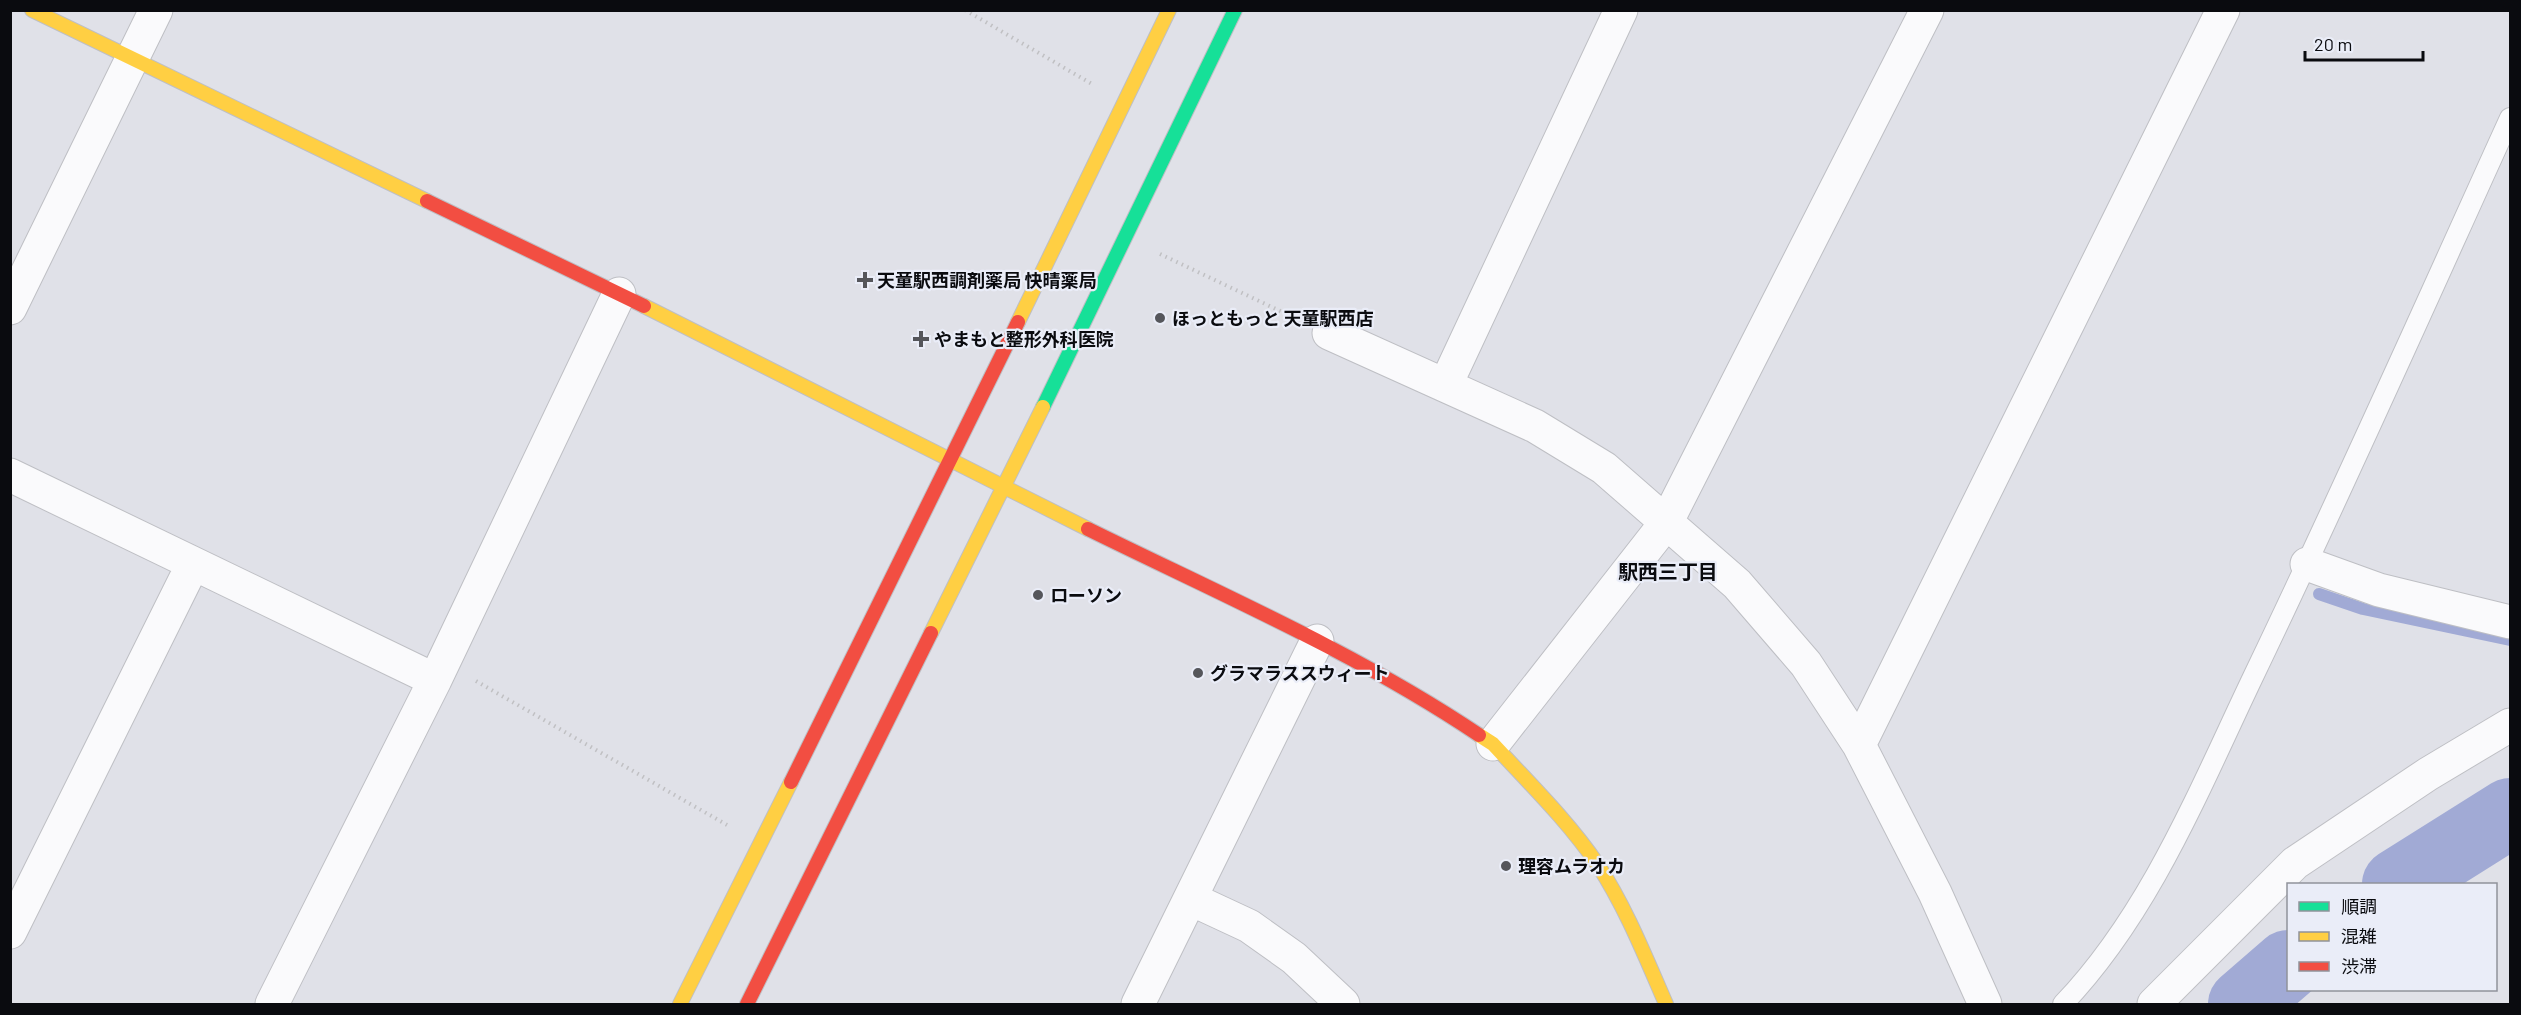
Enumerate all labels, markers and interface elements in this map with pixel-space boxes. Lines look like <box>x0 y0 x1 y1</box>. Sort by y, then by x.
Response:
scale bar <box>2305 24 2424 62</box>
text: 20 m <box>2314 33 2352 55</box>
place label: 天童駅西調剤薬局 快晴薬局 <box>877 269 1097 291</box>
marker: 天童駅西調剤薬局 快晴薬局 <box>858 273 872 287</box>
place label: ほっともっと 天童駅西店 <box>1172 307 1374 329</box>
marker: ほっともっと 天童駅西店 <box>1153 311 1167 325</box>
place label: やまもと整形外科医院 <box>934 328 1114 350</box>
marker: やまもと整形外科医院 <box>912 330 930 348</box>
district label: 駅西三丁目 <box>1618 559 1718 583</box>
place label: ローソン <box>1050 584 1122 606</box>
marker: ローソン <box>1031 588 1045 602</box>
place label: グラマラススウィート <box>1210 662 1390 684</box>
marker: グラマラススウィート <box>1191 666 1205 680</box>
place label: 理容ムラオカ <box>1518 855 1625 877</box>
marker: 理容ムラオカ <box>1499 859 1513 873</box>
legend <box>2287 883 2497 991</box>
text: 順調 <box>2341 895 2377 917</box>
text: 混雑 <box>2341 925 2377 947</box>
text: 渋滞 <box>2341 955 2377 977</box>

